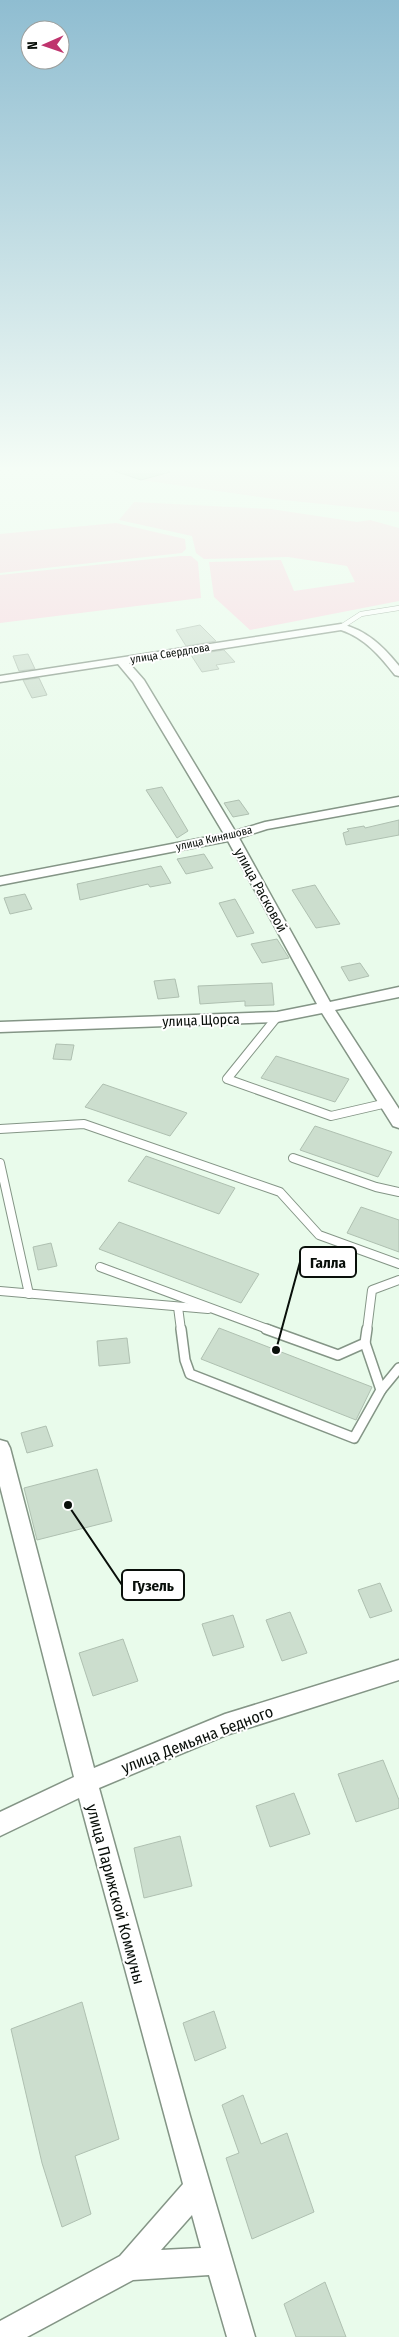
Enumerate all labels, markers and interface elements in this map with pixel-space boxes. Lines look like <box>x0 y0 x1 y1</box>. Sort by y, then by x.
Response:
north arrow <box>20 20 70 70</box>
text: N <box>24 41 41 50</box>
street label: улица Свердлова <box>129 641 211 666</box>
street label: улица Киняшова <box>175 823 253 854</box>
street label: улица Расковой <box>230 845 291 935</box>
street label: улица Щорса <box>162 1011 240 1030</box>
callout: Галла <box>300 1247 356 1277</box>
text: Галла <box>310 1254 346 1272</box>
callout: Гузель <box>122 1570 184 1600</box>
text: Гузель <box>132 1577 174 1595</box>
street label: улица Демьяна Бедного <box>119 1702 276 1777</box>
street label: улица Парижской Коммуны <box>82 1802 149 1986</box>

